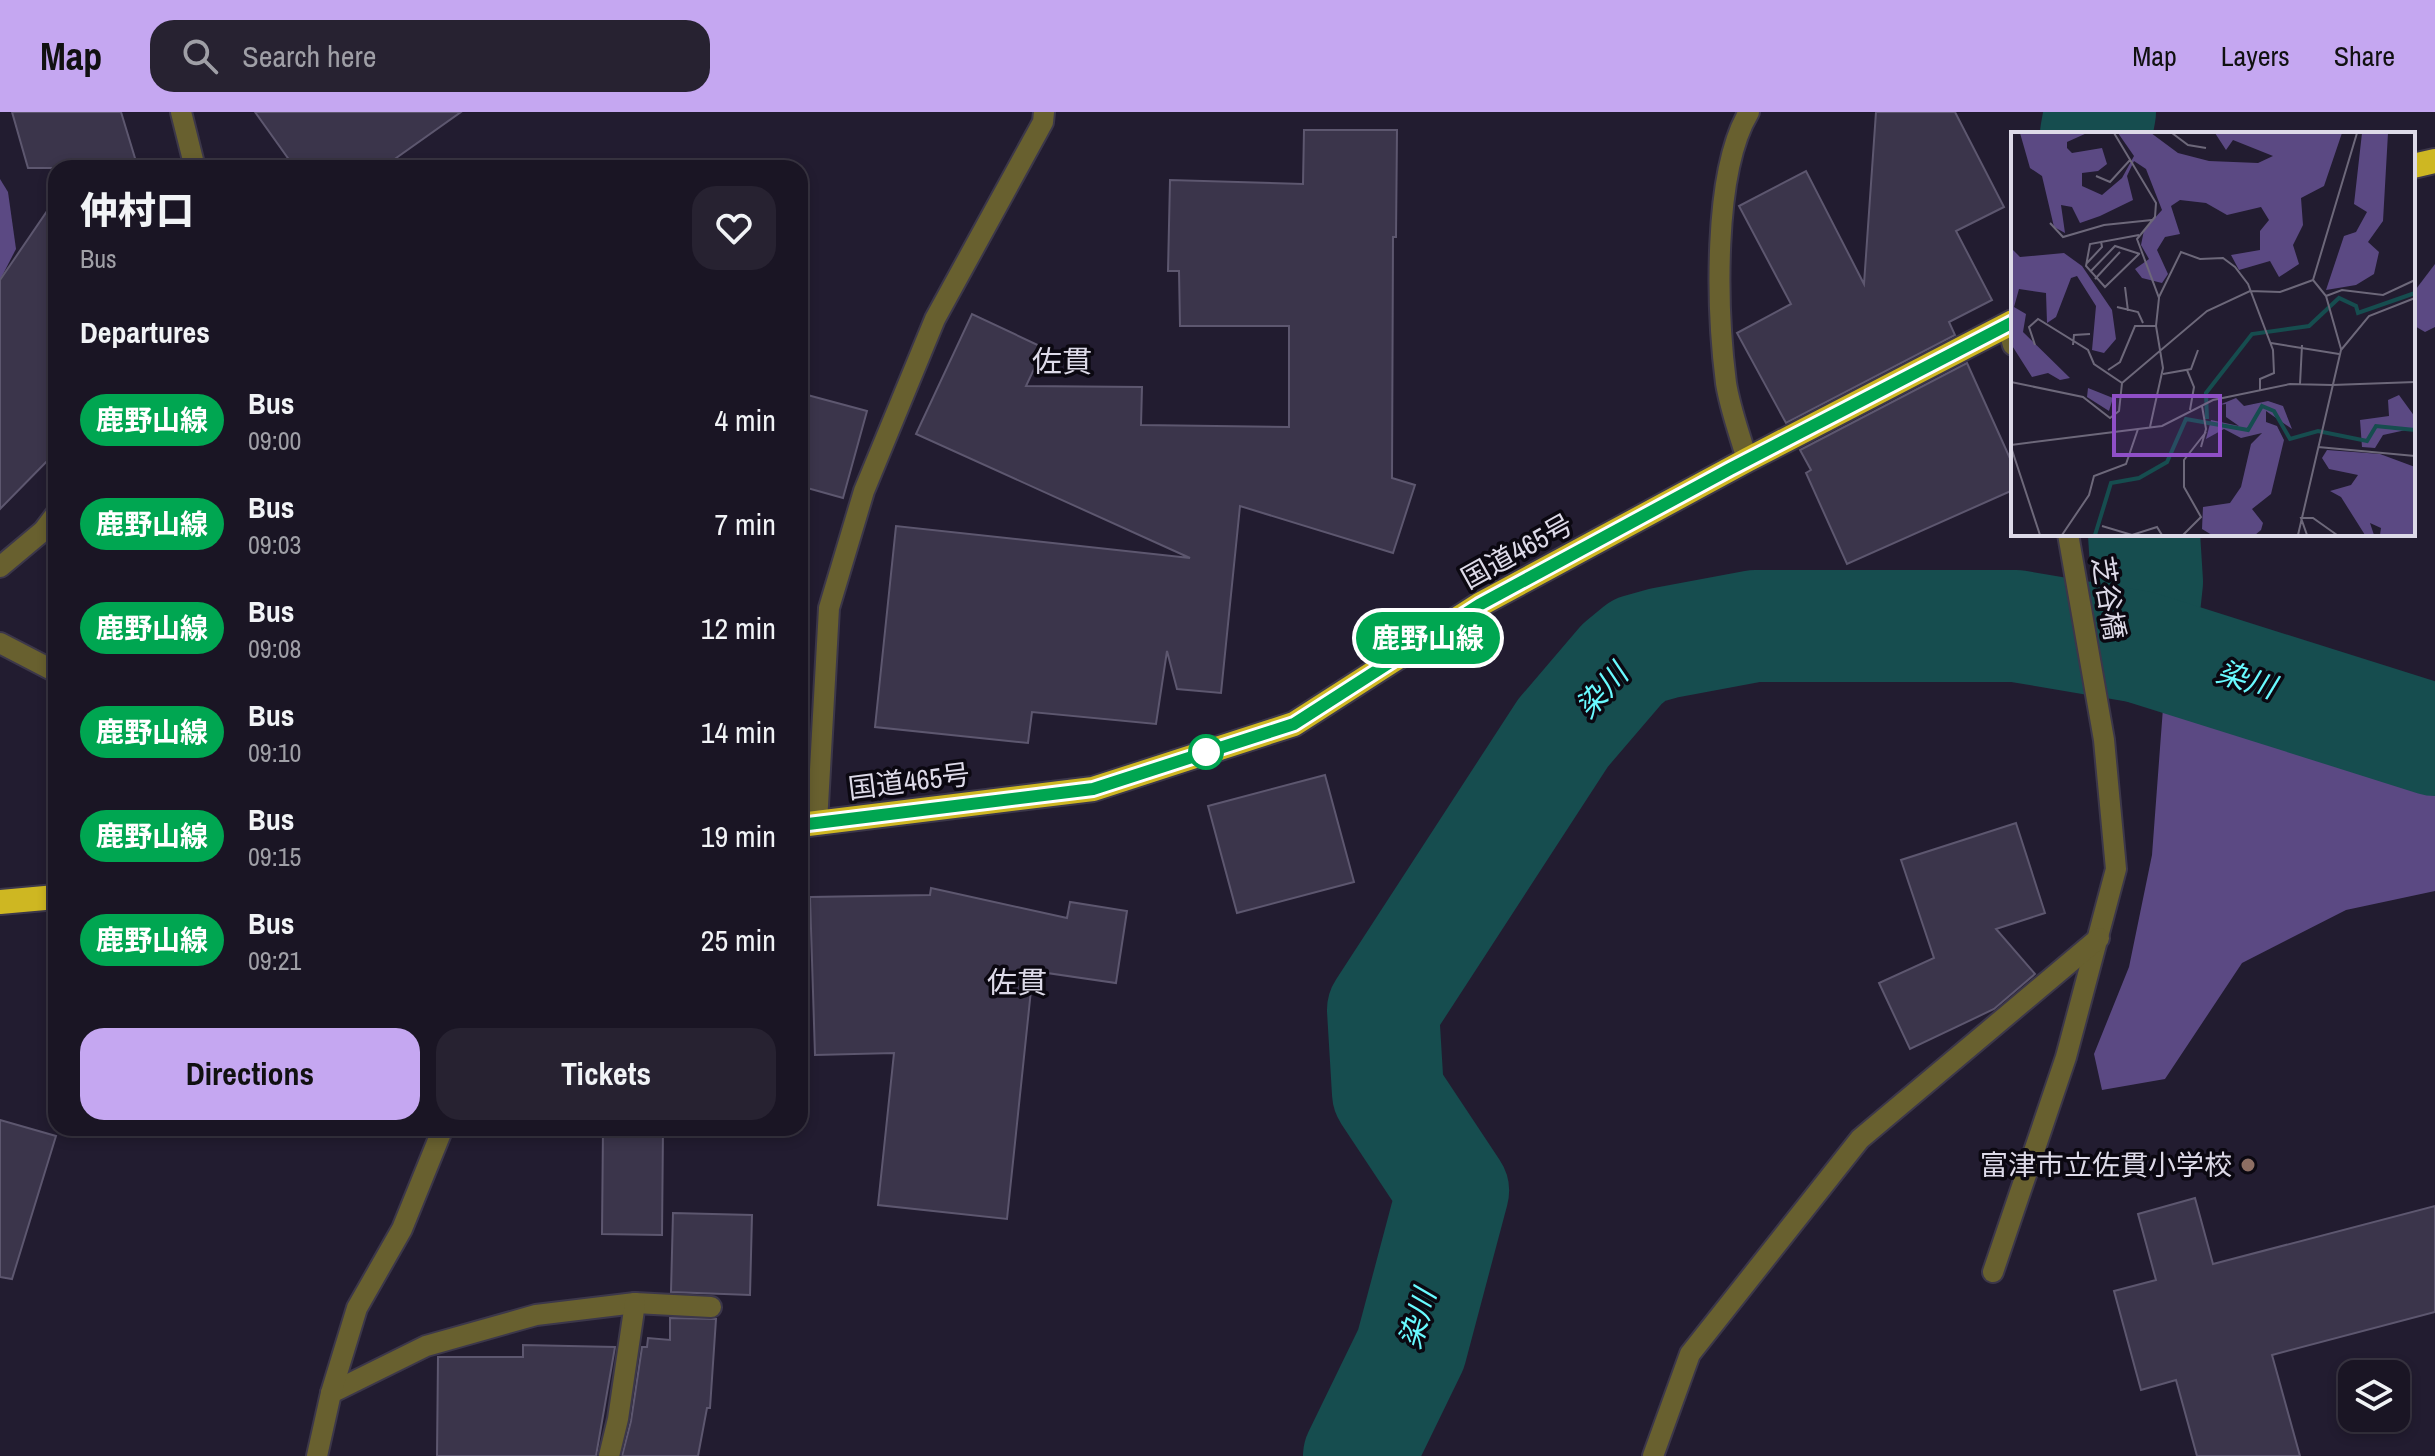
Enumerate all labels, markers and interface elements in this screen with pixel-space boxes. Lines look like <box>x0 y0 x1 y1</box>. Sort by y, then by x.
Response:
search box <box>150 20 710 92</box>
text: Map <box>40 31 102 82</box>
icon: search <box>178 34 222 78</box>
text: Search here <box>242 36 376 76</box>
text: Map <box>2132 37 2177 75</box>
text: Layers <box>2221 37 2290 75</box>
text: Share <box>2334 37 2395 75</box>
inset map <box>2011 132 2415 536</box>
text: 仲村口 <box>80 185 194 236</box>
button: heart <box>692 186 776 270</box>
text: Bus <box>80 241 117 276</box>
text: Departures <box>80 312 210 352</box>
district label: 佐貫 <box>1032 341 1092 381</box>
text: Bus <box>248 383 295 423</box>
text: 4 min <box>714 400 776 440</box>
text: 鹿野山線 <box>96 401 208 439</box>
text: 09:00 <box>248 423 301 458</box>
text: Bus <box>248 487 295 527</box>
text: 7 min <box>714 504 776 544</box>
text: 鹿野山線 <box>96 505 208 543</box>
street label: 国道465号 <box>1454 505 1580 597</box>
text: 09:03 <box>248 527 301 562</box>
street label: 芝谷橋 <box>2084 554 2134 642</box>
text: Bus <box>248 591 295 631</box>
text: 12 min <box>701 608 776 648</box>
text: 鹿野山線 <box>96 609 208 647</box>
line badge: 鹿野山線 <box>1372 612 1484 664</box>
text: 鹿野山線 <box>1372 619 1484 657</box>
text: 09:08 <box>248 631 301 666</box>
water label: 染川 <box>2212 651 2284 708</box>
water label: 染川 <box>1566 652 1638 726</box>
text: Bus <box>248 695 295 735</box>
text: 14 min <box>701 712 776 752</box>
text: 鹿野山線 <box>96 713 208 751</box>
text: 09:10 <box>248 735 301 770</box>
unlabelled marker <box>1189 735 1223 769</box>
street label: 国道465号 <box>846 755 972 807</box>
text: Bus <box>248 799 295 839</box>
text: 19 min <box>701 816 776 856</box>
text: 鹿野山線 <box>96 817 208 855</box>
text: 09:15 <box>248 839 301 874</box>
text: Bus <box>248 903 295 943</box>
text: 25 min <box>701 920 776 960</box>
text: 鹿野山線 <box>96 921 208 959</box>
text: 09:21 <box>248 943 301 978</box>
district label: 佐貫 <box>987 962 1047 1002</box>
button: Directions <box>80 1028 420 1120</box>
button: Tickets <box>436 1028 776 1120</box>
place label: 富津市立佐貫小学校 <box>1980 1146 2232 1184</box>
marker: 富津市立佐貫小学校 <box>2239 1156 2257 1174</box>
water label: 染川 <box>1390 1281 1445 1353</box>
map controls <box>2338 1360 2410 1432</box>
button: layers <box>2338 1360 2410 1432</box>

